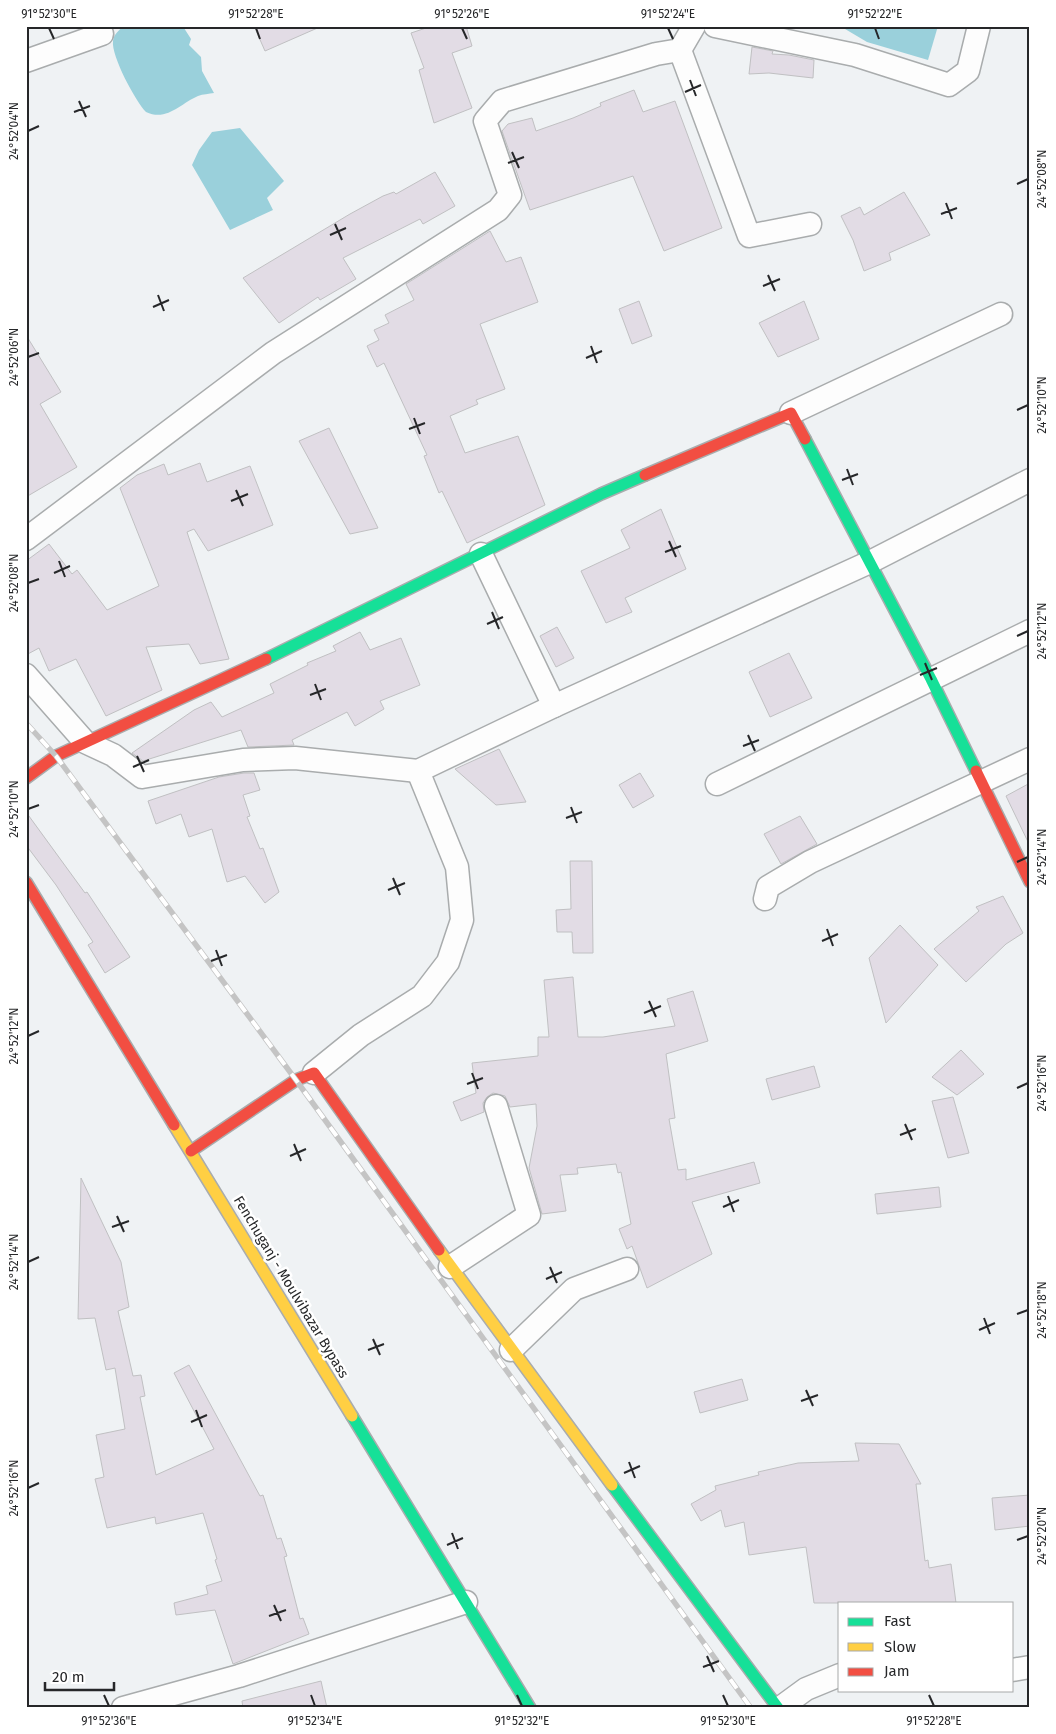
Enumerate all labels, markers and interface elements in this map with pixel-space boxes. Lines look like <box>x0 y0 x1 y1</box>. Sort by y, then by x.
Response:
text: 91°52'30"E <box>21 7 77 21</box>
text: 91°52'28"E <box>228 7 284 21</box>
text: 91°52'26"E <box>434 7 490 21</box>
text: 91°52'24"E <box>641 7 695 21</box>
text: 91°52'22"E <box>847 7 903 21</box>
text: 24°52'04"N <box>7 102 21 160</box>
text: 24°52'08"N <box>1035 150 1049 208</box>
text: 24°52'06"N <box>7 328 21 386</box>
text: 24°52'10"N <box>1035 376 1049 434</box>
text: 24°52'08"N <box>7 554 21 612</box>
text: 24°52'12"N <box>1035 603 1049 659</box>
text: 24°52'10"N <box>7 780 21 838</box>
text: 24°52'14"N <box>1035 829 1049 885</box>
text: 24°52'12"N <box>7 1008 21 1064</box>
text: 24°52'16"N <box>1035 1054 1049 1112</box>
street label: Fenchuganj - Moulvibazar Bypass <box>230 1193 352 1382</box>
text: 24°52'14"N <box>7 1234 21 1290</box>
text: 24°52'18"N <box>1035 1281 1049 1339</box>
text: 24°52'16"N <box>7 1459 21 1517</box>
text: 24°52'20"N <box>1035 1507 1049 1565</box>
legend <box>838 1602 1014 1692</box>
text: Fast <box>884 1612 911 1630</box>
text: Slow <box>884 1638 916 1656</box>
scale bar <box>45 1659 114 1691</box>
text: Jam <box>884 1662 910 1680</box>
text: 20 m <box>52 1668 85 1686</box>
text: 91°52'36"E <box>81 1714 137 1728</box>
text: 91°52'34"E <box>288 1714 342 1728</box>
text: 91°52'32"E <box>495 1714 550 1728</box>
text: 91°52'30"E <box>700 1714 756 1728</box>
text: 91°52'28"E <box>906 1714 962 1728</box>

